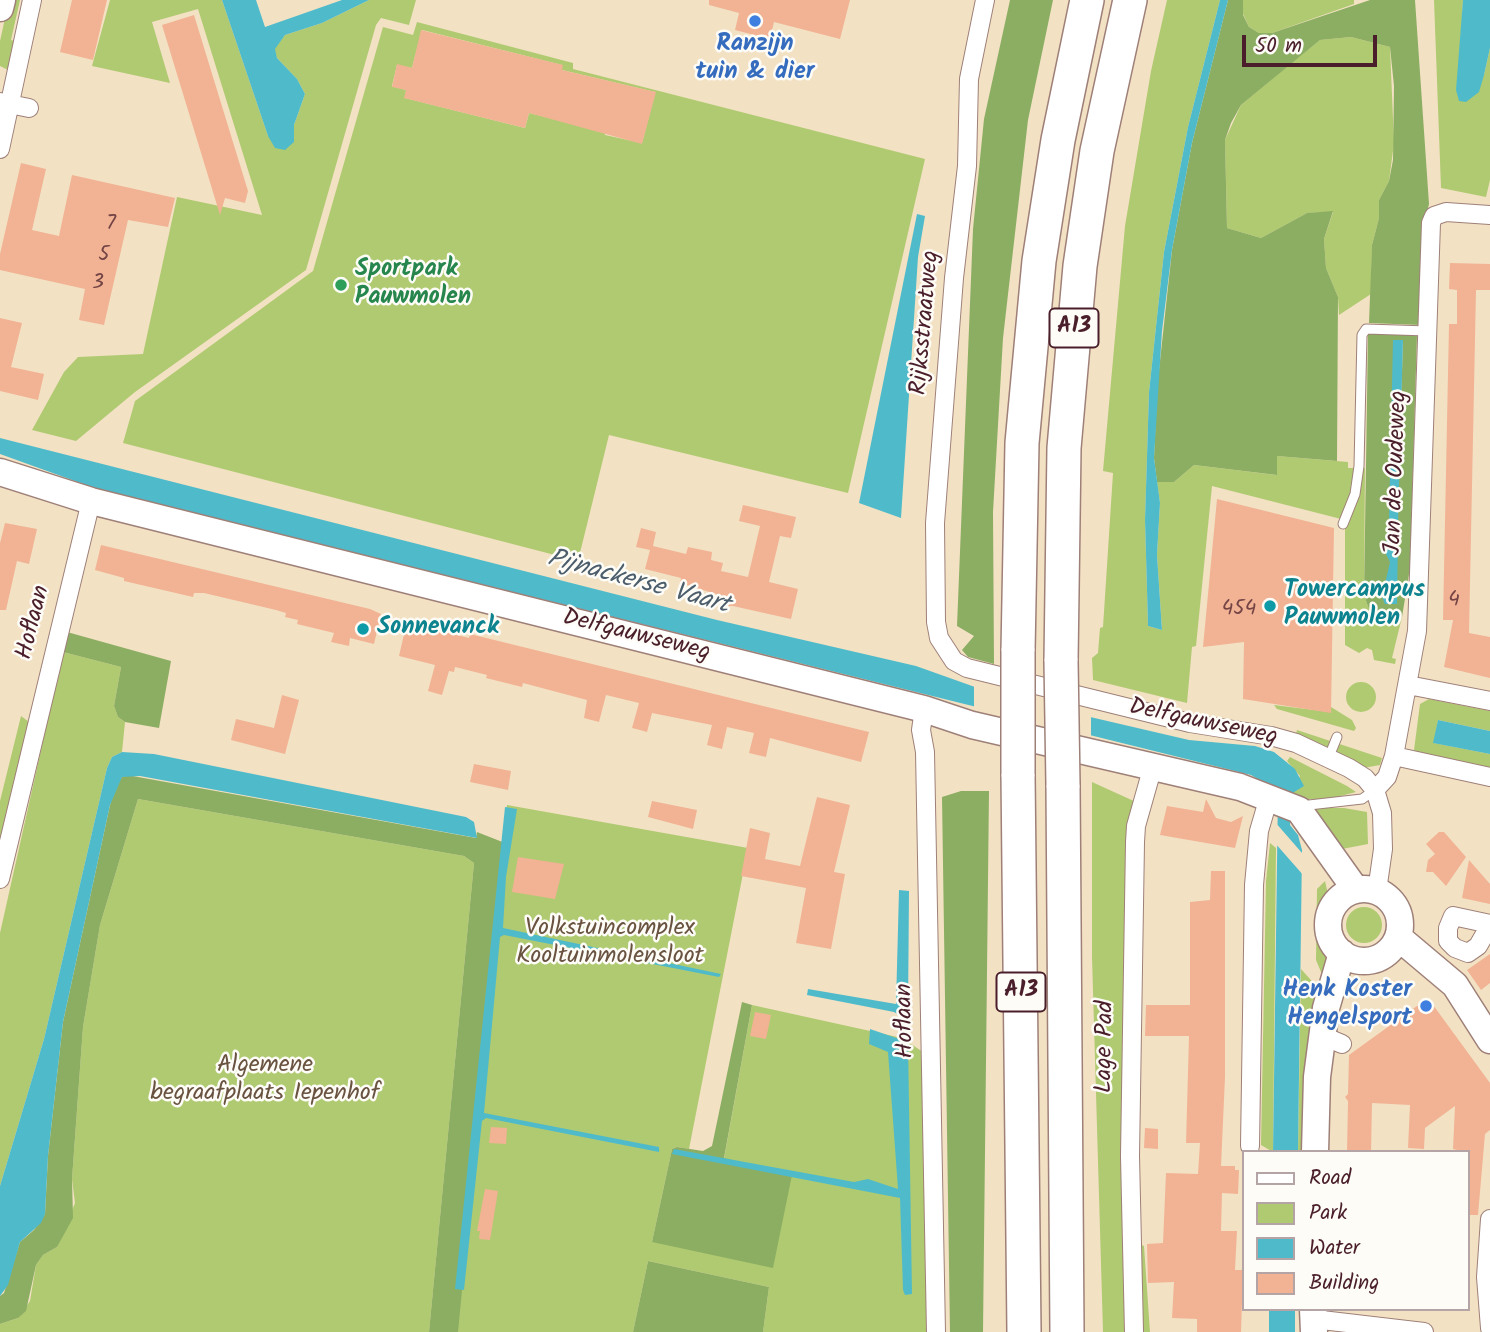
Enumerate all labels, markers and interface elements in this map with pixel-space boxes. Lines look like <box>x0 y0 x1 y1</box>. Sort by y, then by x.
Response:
marker: Ranzijn tuin & dier <box>747 13 763 29</box>
scale bar <box>1245 21 1380 65</box>
text: 50 m <box>1255 30 1302 63</box>
place label: Ranzijn tuin & dier <box>696 32 814 88</box>
house number: 7 <box>106 212 116 238</box>
house number: 5 <box>98 243 110 269</box>
street label: Rijksstraatweg <box>906 250 948 396</box>
place label: Sportpark Pauwmolen <box>355 257 471 313</box>
house number: 3 <box>92 271 104 297</box>
marker: Sportpark Pauwmolen <box>333 277 349 293</box>
road number: A13 <box>1050 308 1098 348</box>
street label: Jan de Oudeweg <box>1381 390 1415 556</box>
water label: Pijnackerse Vaart <box>544 545 732 623</box>
place label: Towercampus Pauwmolen <box>1284 578 1425 634</box>
street label: Hoflaan <box>12 583 58 663</box>
house number: 4 <box>1448 588 1460 614</box>
house number: 454 <box>1222 597 1256 623</box>
marker: Towercampus Pauwmolen <box>1262 598 1278 614</box>
street label: Delfgauwseweg <box>559 605 713 669</box>
place label: Sonnevanck <box>377 615 499 643</box>
marker: Sonnevanck <box>355 621 371 637</box>
street label: Delfgauwseweg <box>1126 694 1280 754</box>
park label: Volkstuincomplex Kooltuinmolensloot <box>516 916 704 972</box>
road number: A13 <box>996 973 1046 1012</box>
place label: Henk Koster Hengelsport <box>1282 978 1412 1034</box>
street label: Hoflaan <box>892 983 922 1059</box>
marker: Henk Koster Hengelsport <box>1418 998 1434 1014</box>
street label: Lage Pad <box>1092 1001 1122 1093</box>
park label: Algemene begraafplaats Iepenhof <box>150 1053 380 1109</box>
legend <box>1242 1150 1469 1311</box>
text: Road <box>1309 1162 1351 1195</box>
text: Park <box>1309 1197 1347 1230</box>
text: Water <box>1309 1232 1360 1265</box>
text: Building <box>1309 1267 1379 1300</box>

